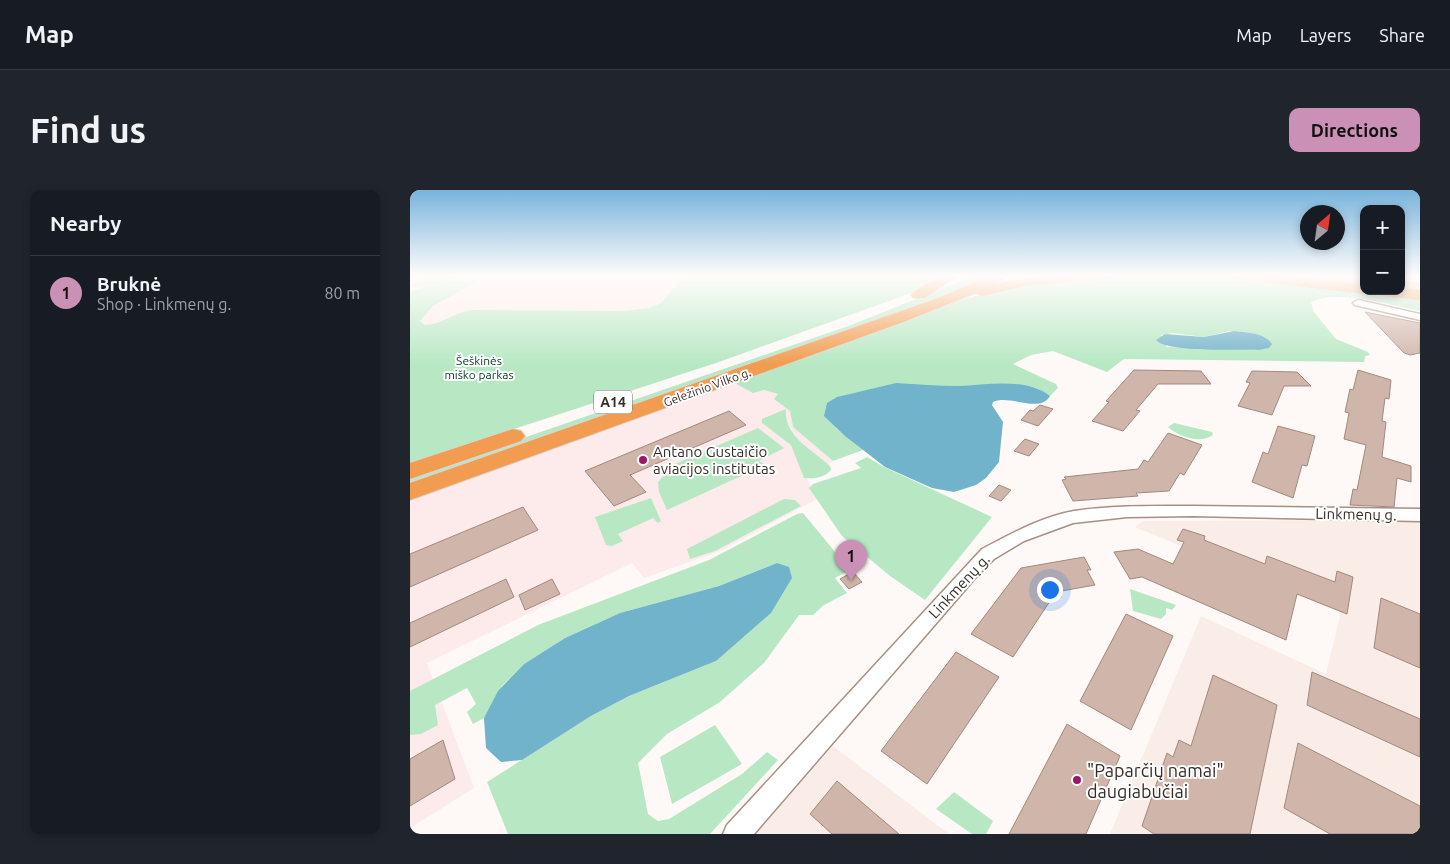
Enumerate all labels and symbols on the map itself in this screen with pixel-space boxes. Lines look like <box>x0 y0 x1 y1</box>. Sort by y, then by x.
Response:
north arrow <box>1300 205 1345 250</box>
park label: Šeškinės miško parkas <box>444 354 514 381</box>
street label: Geležinio Vilko g. <box>662 365 752 409</box>
road number: A14 <box>594 390 632 413</box>
place label: Antano Gustaičio aviacijos institutas <box>653 443 775 477</box>
marker: Antano Gustaičio aviacijos institutas <box>637 454 649 466</box>
street label: Linkmenų g. <box>1315 505 1397 523</box>
pin: 1 <box>835 540 867 581</box>
street label: Linkmenų g. <box>925 550 993 622</box>
your location <box>1037 577 1063 603</box>
place label: "Paparčių namai" daugiabučiai <box>1087 760 1224 801</box>
marker: "Paparčių namai" daugiabučiai <box>1071 774 1083 786</box>

